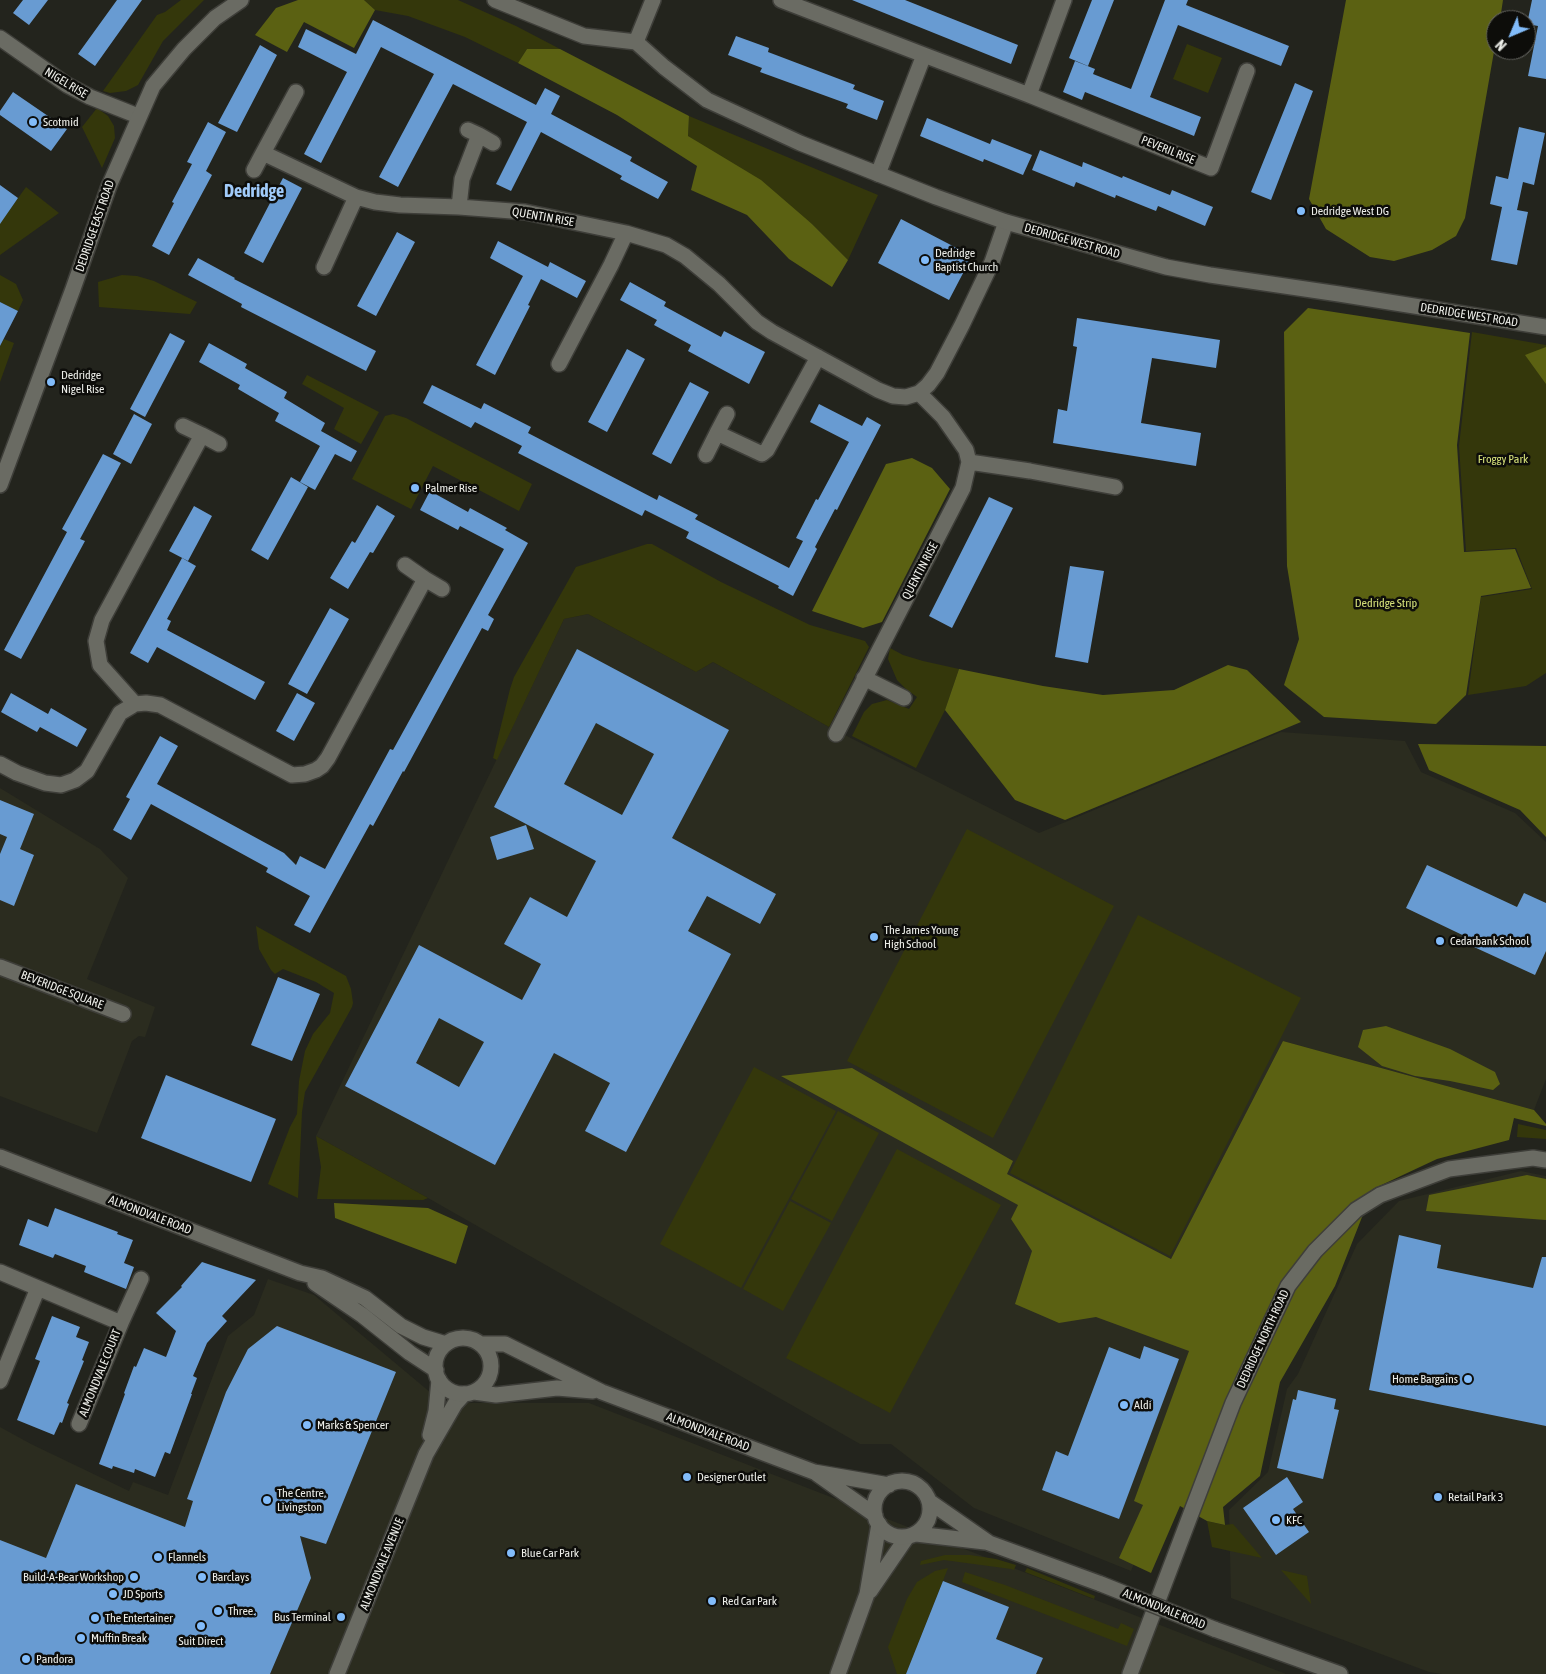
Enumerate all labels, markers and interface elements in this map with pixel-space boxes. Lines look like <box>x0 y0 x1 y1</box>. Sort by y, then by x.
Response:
north arrow <box>1486 10 1536 60</box>
text: N <box>1493 36 1510 53</box>
street label: NIGEL RISE <box>42 65 90 101</box>
place label: Scotmid <box>43 115 79 129</box>
marker: Scotmid <box>27 116 39 128</box>
street label: PEVERIL RISE <box>1139 133 1197 167</box>
street label: DEDRIDGE EAST ROAD <box>73 178 117 274</box>
district label: Dedridge <box>224 180 284 202</box>
street label: QUENTIN RISE <box>511 204 575 230</box>
place label: Dedridge West DG <box>1311 204 1389 218</box>
marker: Dedridge West DG <box>1295 205 1307 217</box>
street label: DEDRIDGE WEST ROAD <box>1023 220 1121 262</box>
place label: Dedridge Baptist Church <box>935 246 998 274</box>
marker: Dedridge Baptist Church <box>919 254 931 266</box>
street label: DEDRIDGE WEST ROAD <box>1419 300 1519 330</box>
place label: Dedridge Nigel Rise <box>61 368 104 396</box>
marker: Dedridge Nigel Rise <box>45 376 57 388</box>
park label: Froggy Park <box>1478 452 1528 466</box>
place label: Palmer Rise <box>425 481 477 495</box>
marker: Palmer Rise <box>409 482 421 494</box>
street label: QUENTIN RISE <box>899 540 941 602</box>
park label: Dedridge Strip <box>1355 596 1417 610</box>
place label: The James Young High School <box>884 923 958 951</box>
marker: The James Young High School <box>868 931 880 943</box>
place label: Cedarbank School <box>1450 934 1529 948</box>
marker: Cedarbank School <box>1434 935 1446 947</box>
street label: BEVERIDGE SQUARE <box>19 968 105 1012</box>
street label: ALMONDVALE ROAD <box>107 1193 193 1237</box>
street label: DEDRIDGE NORTH ROAD <box>1234 1288 1292 1390</box>
street label: ALMONDVALE COURT <box>76 1327 124 1419</box>
place label: Home Bargains <box>1392 1372 1458 1386</box>
marker: Home Bargains <box>1462 1373 1474 1385</box>
place label: Aldi <box>1134 1398 1151 1412</box>
marker: Aldi <box>1118 1399 1130 1411</box>
street label: ALMONDVALE ROAD <box>665 1410 751 1454</box>
place label: Marks & Spencer <box>317 1418 389 1432</box>
marker: Marks & Spencer <box>301 1419 313 1431</box>
place label: Designer Outlet <box>697 1470 766 1484</box>
marker: Designer Outlet <box>681 1471 693 1483</box>
place label: The Centre, Livingston <box>277 1486 326 1514</box>
place label: Retail Park 3 <box>1448 1490 1503 1504</box>
marker: Retail Park 3 <box>1432 1491 1444 1503</box>
marker: The Centre, Livingston <box>261 1494 273 1506</box>
place label: KFC <box>1286 1513 1302 1527</box>
marker: KFC <box>1270 1514 1282 1526</box>
street label: ALMONDVALE AVENUE <box>357 1516 407 1612</box>
place label: Blue Car Park <box>521 1546 579 1560</box>
marker: Blue Car Park <box>505 1547 517 1559</box>
place label: Flannels <box>168 1550 206 1564</box>
marker: Flannels <box>152 1551 164 1563</box>
place label: Build-A-Bear Workshop <box>23 1570 124 1584</box>
place label: Barclays <box>212 1570 249 1584</box>
marker: Build-A-Bear Workshop <box>128 1571 140 1583</box>
marker: Barclays <box>196 1571 208 1583</box>
street label: ALMONDVALE ROAD <box>1121 1586 1207 1632</box>
place label: JD Sports <box>123 1587 163 1601</box>
marker: JD Sports <box>107 1588 119 1600</box>
place label: Red Car Park <box>722 1594 777 1608</box>
marker: Red Car Park <box>706 1595 718 1607</box>
place label: Three. <box>228 1604 255 1618</box>
marker: Three. <box>212 1605 224 1617</box>
place label: Bus Terminal <box>274 1610 331 1624</box>
place label: The Entertainer <box>105 1611 173 1625</box>
marker: Bus Terminal <box>335 1611 347 1623</box>
marker: The Entertainer <box>89 1612 101 1624</box>
marker: Suit Direct <box>195 1620 207 1632</box>
place label: Muffin Break <box>91 1631 147 1645</box>
marker: Muffin Break <box>75 1632 87 1644</box>
place label: Suit Direct <box>179 1634 223 1648</box>
place label: Pandora <box>36 1652 73 1666</box>
marker: Pandora <box>20 1653 32 1665</box>

